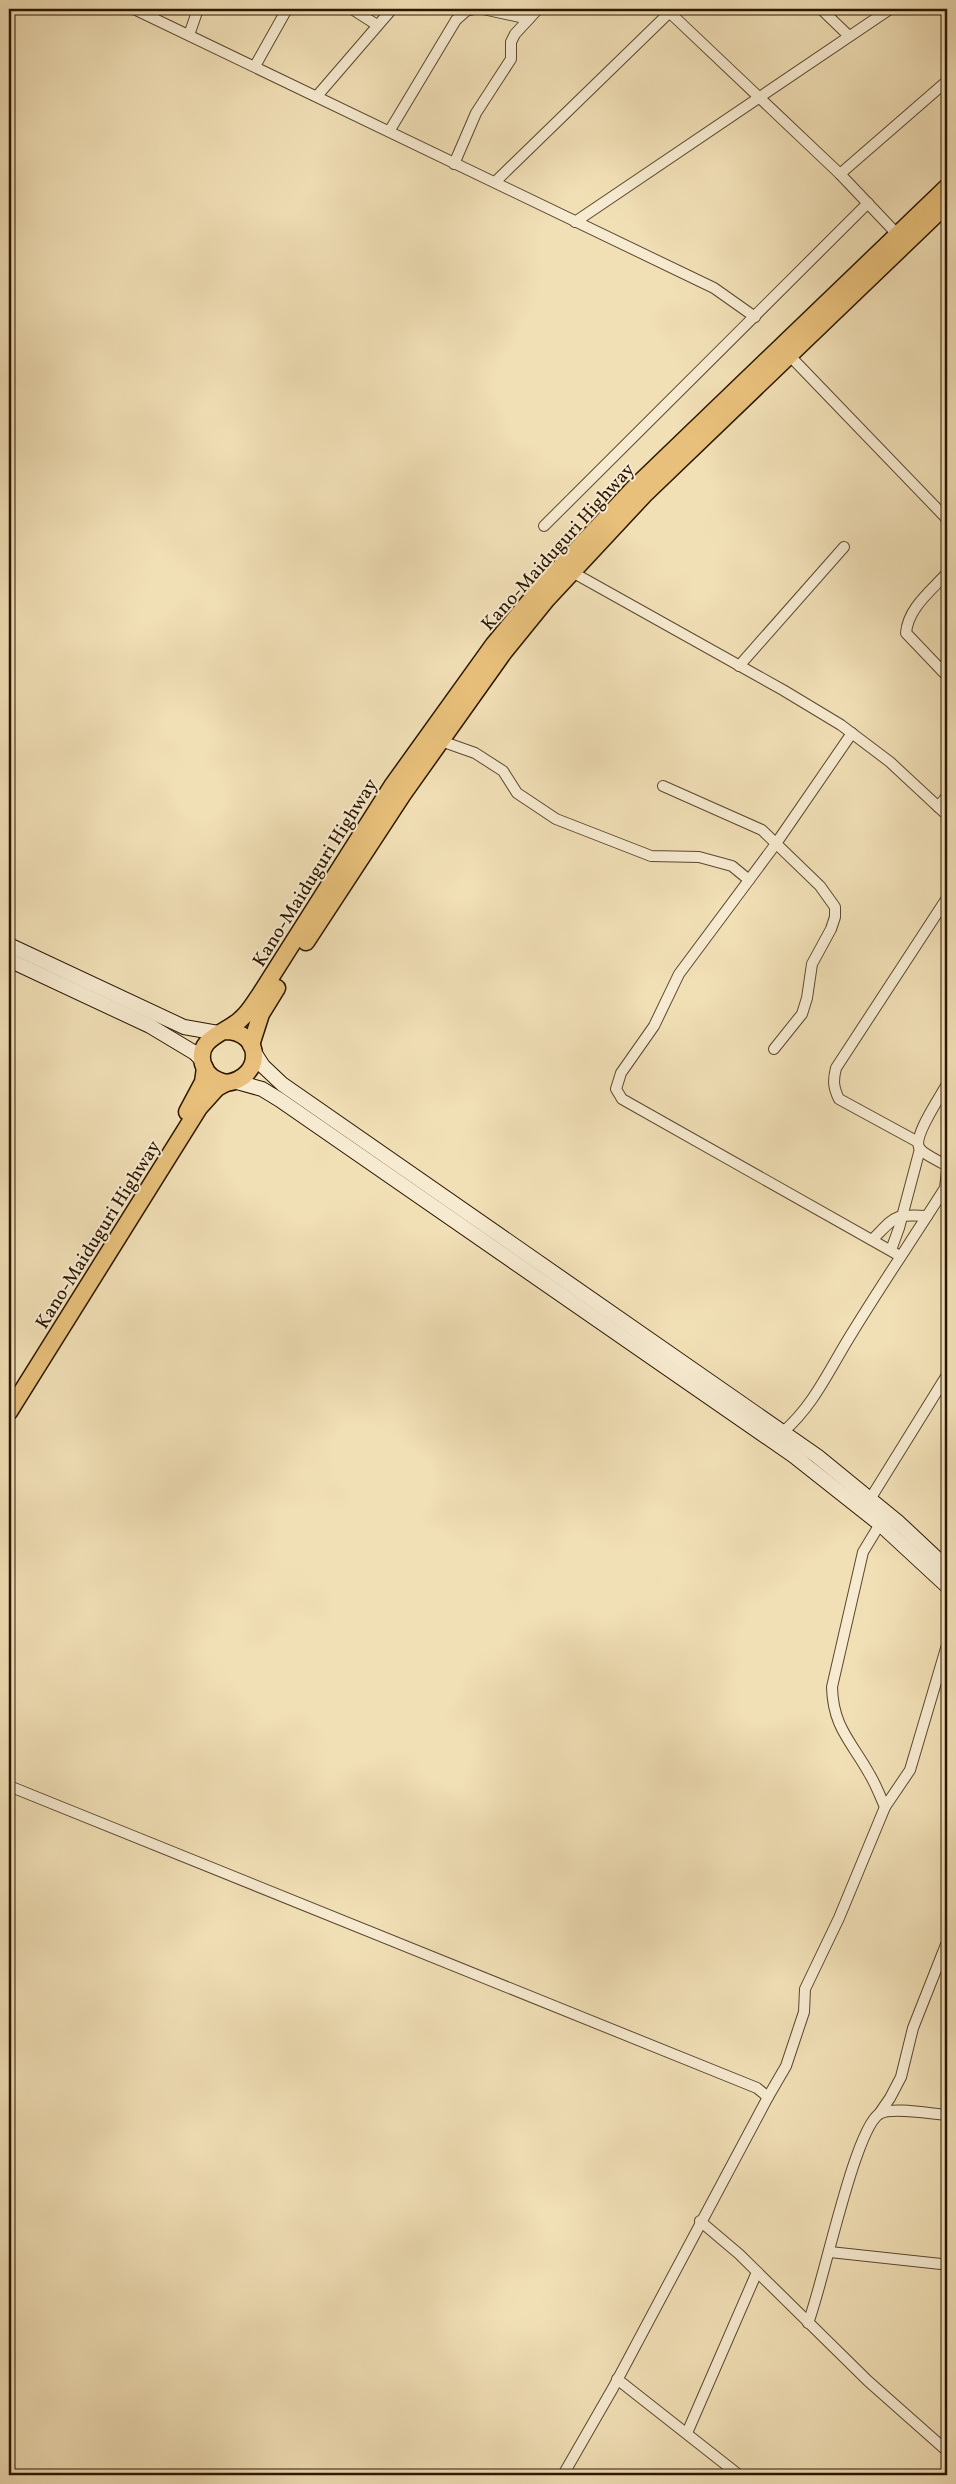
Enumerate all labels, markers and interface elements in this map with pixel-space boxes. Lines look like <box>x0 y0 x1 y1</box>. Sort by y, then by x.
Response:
street label: Kano-Maiduguri Highway <box>476 458 641 637</box>
street label: Kano-Maiduguri Highway <box>247 774 384 972</box>
street label: Kano-Maiduguri Highway <box>30 1136 167 1334</box>

